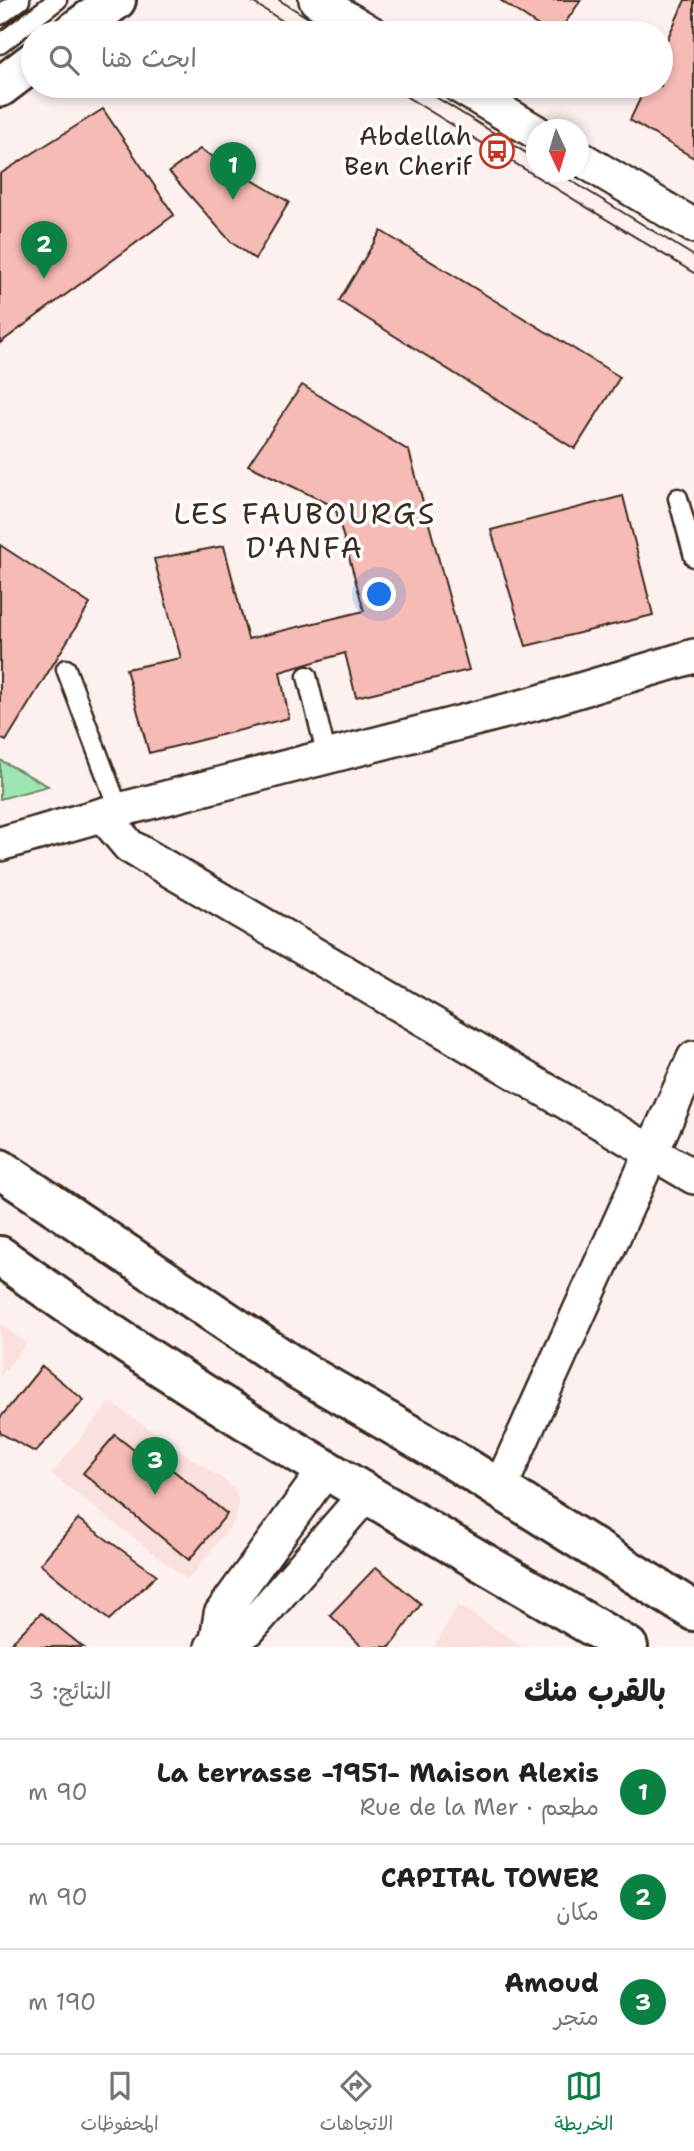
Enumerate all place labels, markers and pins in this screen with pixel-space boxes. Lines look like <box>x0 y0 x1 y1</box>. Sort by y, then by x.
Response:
place label: Abdellah Ben Cherif <box>344 118 473 183</box>
bus stop icon: Abdellah Ben Cherif <box>478 132 516 170</box>
pin: 1 <box>210 142 256 200</box>
pin: 2 <box>21 221 67 279</box>
pin: 3 <box>132 1437 178 1495</box>

